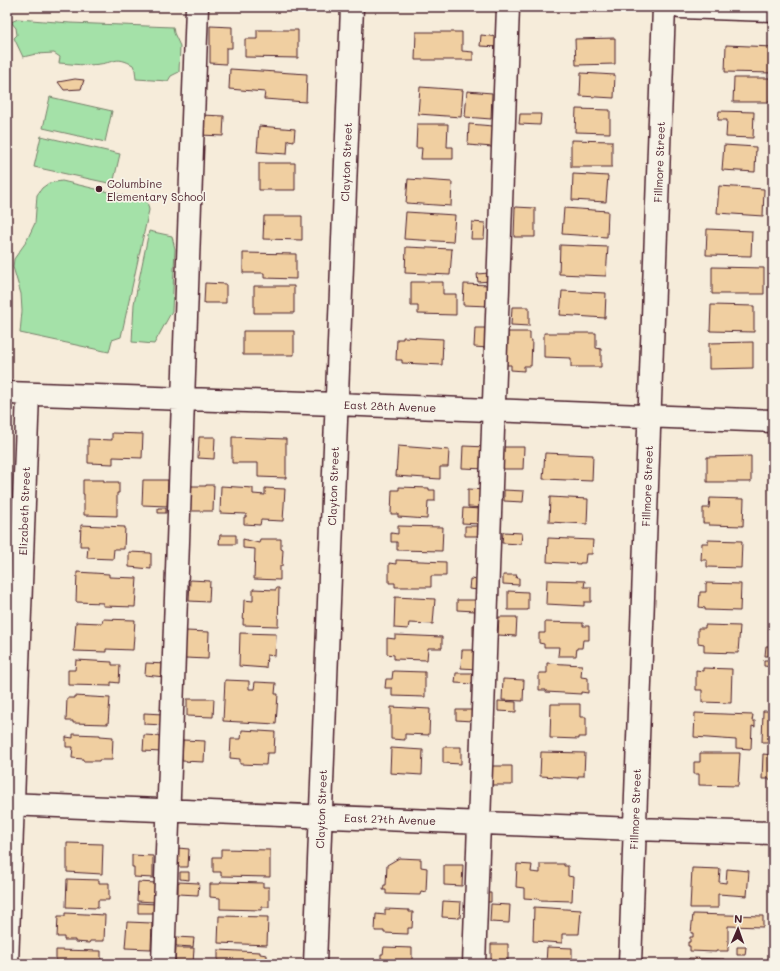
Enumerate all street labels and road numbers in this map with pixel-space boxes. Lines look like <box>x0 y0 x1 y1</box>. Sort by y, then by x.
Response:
street label: Fillmore Street <box>650 121 668 203</box>
street label: Clayton Street <box>337 122 355 202</box>
street label: East 28th Avenue <box>344 397 437 415</box>
street label: Fillmore Street <box>638 445 656 527</box>
street label: Clayton Street <box>324 446 342 526</box>
street label: Elizabeth Street <box>15 466 33 556</box>
street label: Fillmore Street <box>626 768 644 850</box>
street label: Clayton Street <box>312 769 330 849</box>
street label: East 27th Avenue <box>344 810 436 828</box>

